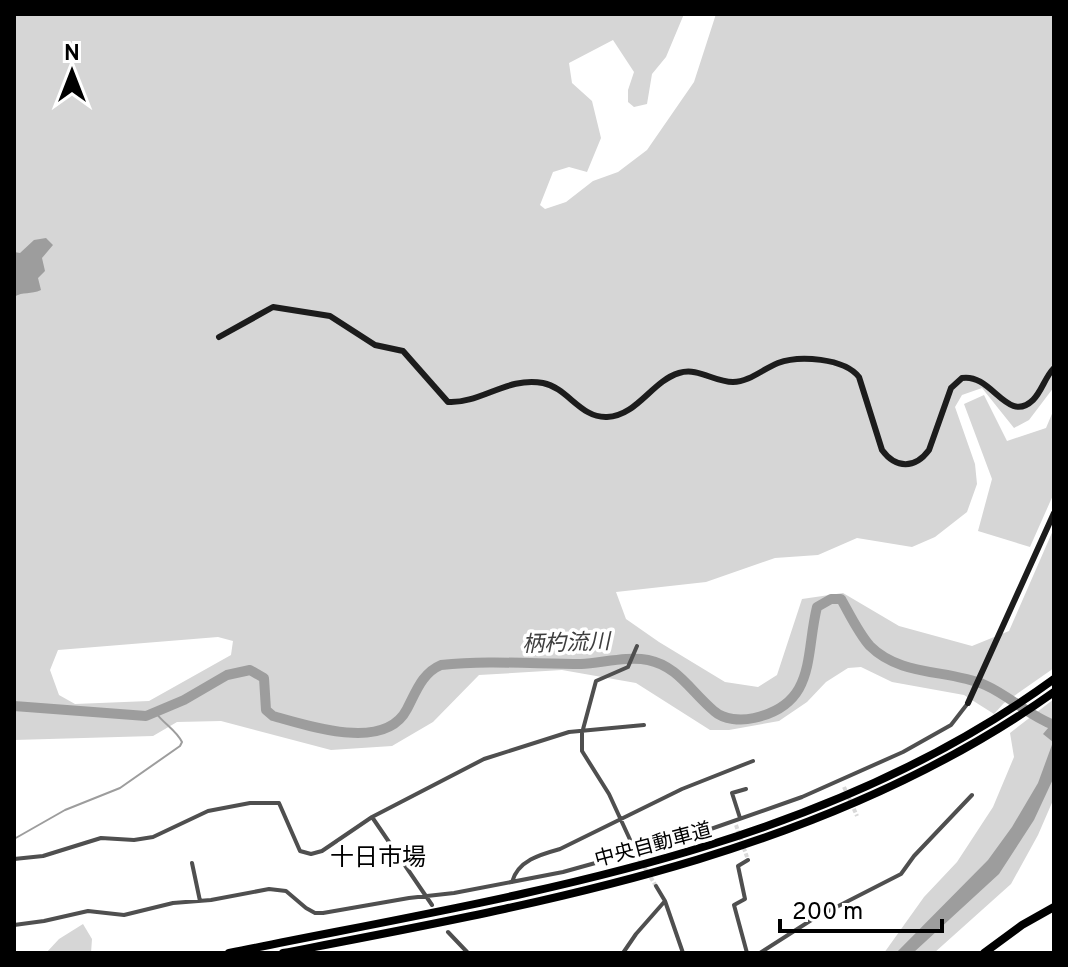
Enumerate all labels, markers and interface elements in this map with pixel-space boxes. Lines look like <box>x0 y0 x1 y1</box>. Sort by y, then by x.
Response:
north arrow <box>32 32 112 112</box>
text: N <box>64 41 80 68</box>
water label: 柄杓流川 <box>522 629 613 660</box>
street label: 中央自動車道 <box>592 818 715 874</box>
district label: 十日市場 <box>330 844 426 874</box>
scale bar <box>780 883 942 933</box>
text: 200 m <box>792 898 863 928</box>

